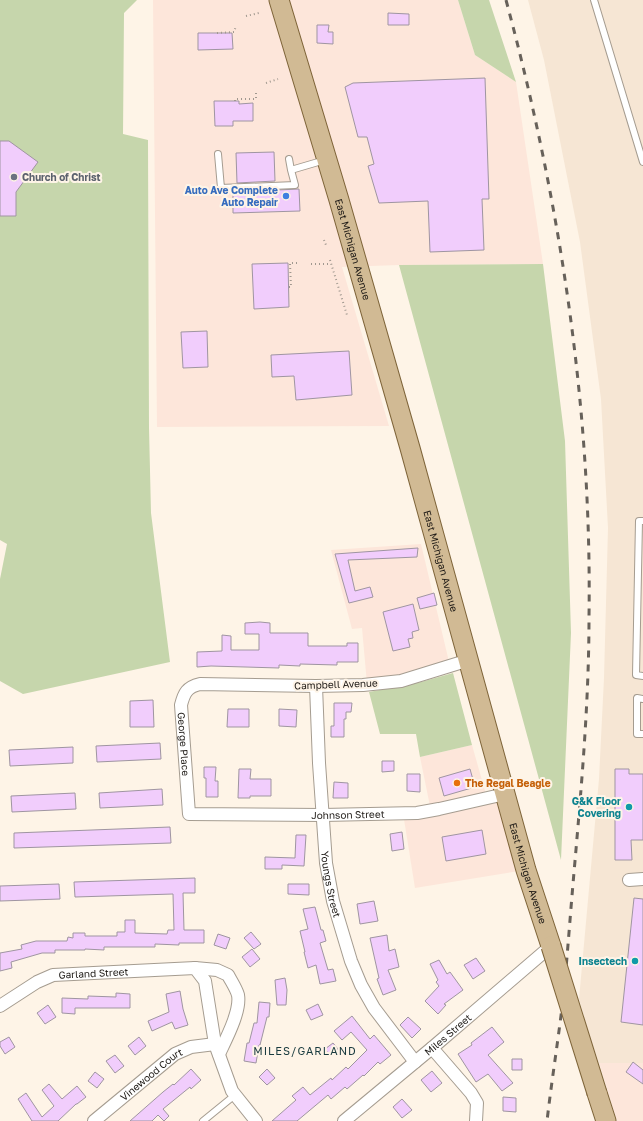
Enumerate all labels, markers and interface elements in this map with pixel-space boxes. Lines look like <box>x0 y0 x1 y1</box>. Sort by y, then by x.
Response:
place label: Church of Christ <box>22 171 101 183</box>
marker: Church of Christ <box>9 172 19 182</box>
place label: Auto Ave Complete Auto Repair <box>185 184 278 208</box>
marker: Auto Ave Complete Auto Repair <box>281 191 291 201</box>
street label: East Michigan Avenue <box>333 197 373 301</box>
street label: East Michigan Avenue <box>421 509 461 613</box>
street label: Campbell Avenue <box>294 677 378 691</box>
street label: George Place <box>176 712 192 777</box>
place label: The Regal Beagle <box>465 777 551 789</box>
marker: The Regal Beagle <box>452 778 462 788</box>
place label: G&K Floor Covering <box>572 795 621 819</box>
marker: G&K Floor Covering <box>624 802 634 812</box>
street label: Johnson Street <box>311 808 385 821</box>
street label: East Michigan Avenue <box>507 821 549 925</box>
street label: Youngs Street <box>319 851 344 919</box>
place label: Insectech <box>579 955 627 967</box>
marker: Insectech <box>630 956 640 966</box>
street label: Garland Street <box>58 965 129 981</box>
street label: Miles Street <box>422 1011 473 1058</box>
district label: MILES/GARLAND <box>253 1044 357 1057</box>
street label: Vinewood Court <box>118 1046 184 1103</box>

